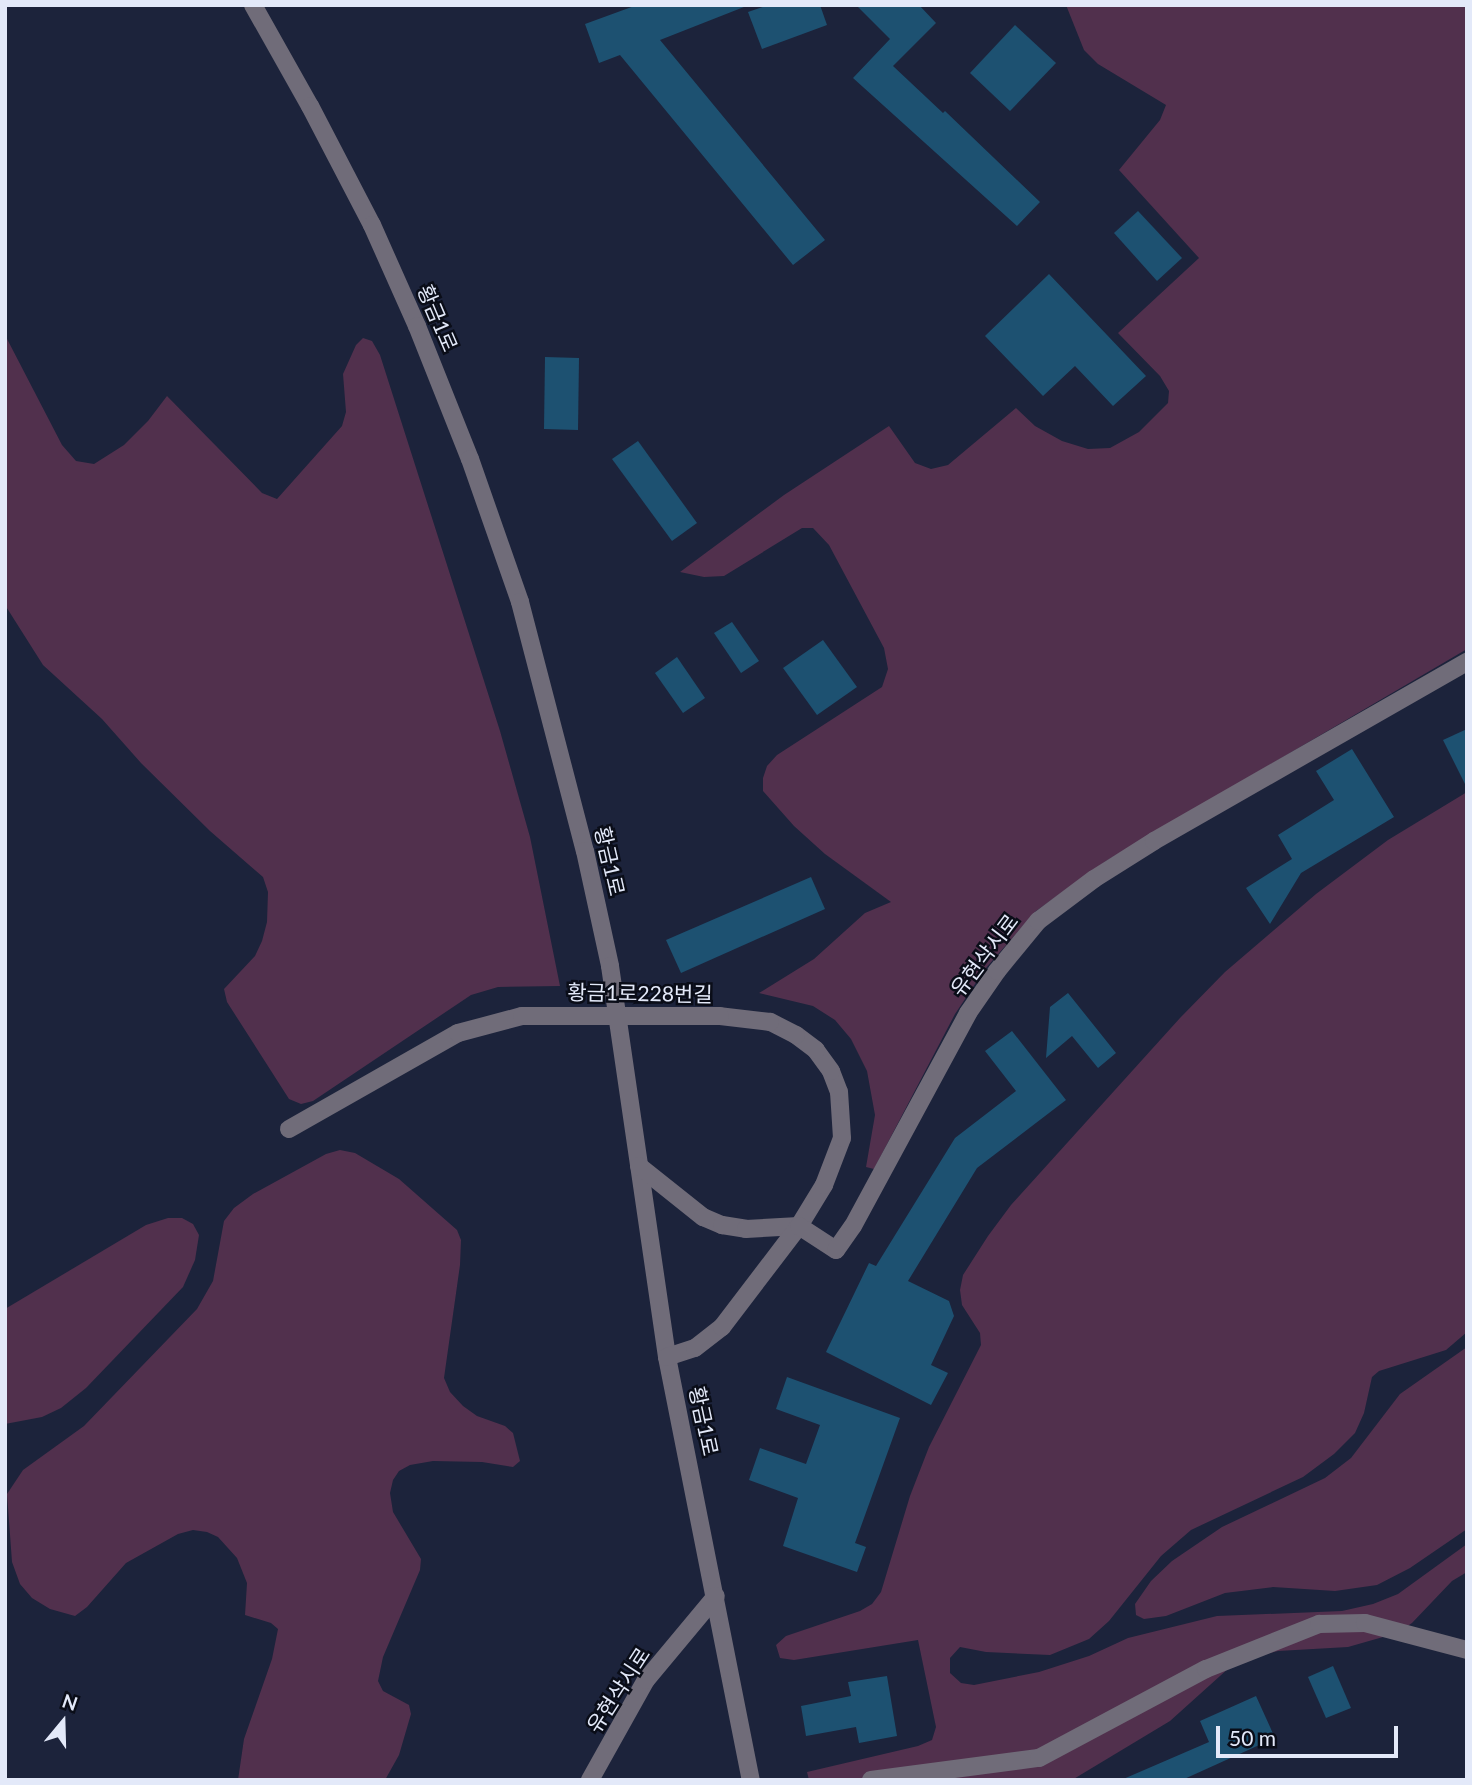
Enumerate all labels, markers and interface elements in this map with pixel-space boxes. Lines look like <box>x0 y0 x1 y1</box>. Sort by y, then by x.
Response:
street label: 황금1로 <box>413 281 463 355</box>
street label: 황금1로 <box>590 824 630 898</box>
street label: 유현삭시로 <box>945 909 1023 1001</box>
street label: 황금1로228번길 <box>567 979 713 1007</box>
street label: 황금1로 <box>684 1384 724 1458</box>
street label: 유현삭시로 <box>581 1643 655 1737</box>
north arrow <box>28 1687 98 1757</box>
text: N <box>59 1688 81 1715</box>
scale bar <box>1220 1712 1402 1756</box>
text: 50 m <box>1229 1725 1276 1750</box>

